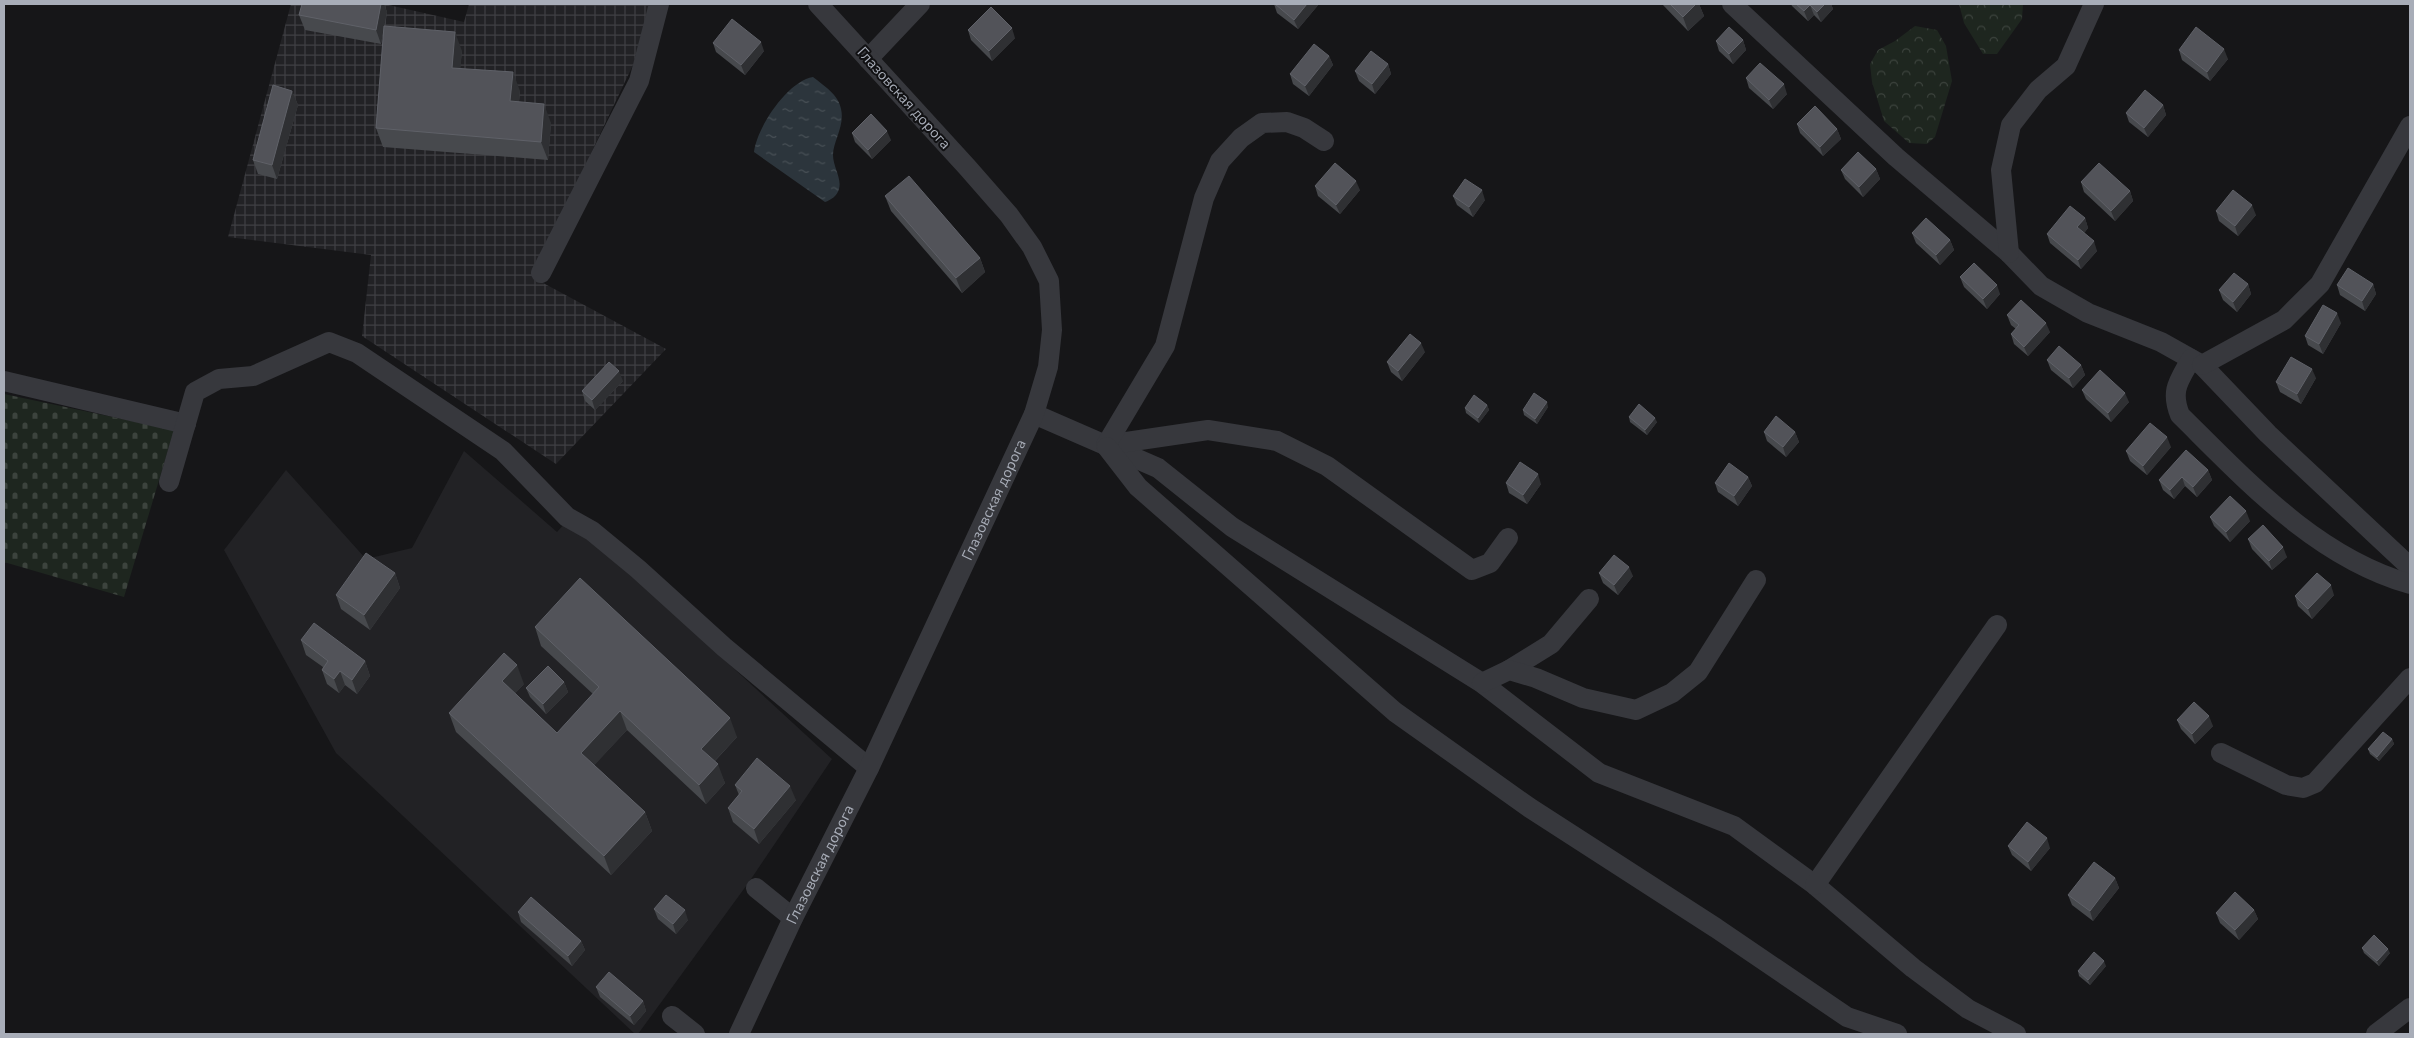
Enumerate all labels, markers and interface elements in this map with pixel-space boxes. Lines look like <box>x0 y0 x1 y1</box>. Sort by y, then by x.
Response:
street label: Глазовская дорога <box>853 43 955 153</box>
street label: Глазовская дорога <box>957 436 1031 564</box>
street label: Глазовская дорога <box>782 801 859 927</box>

